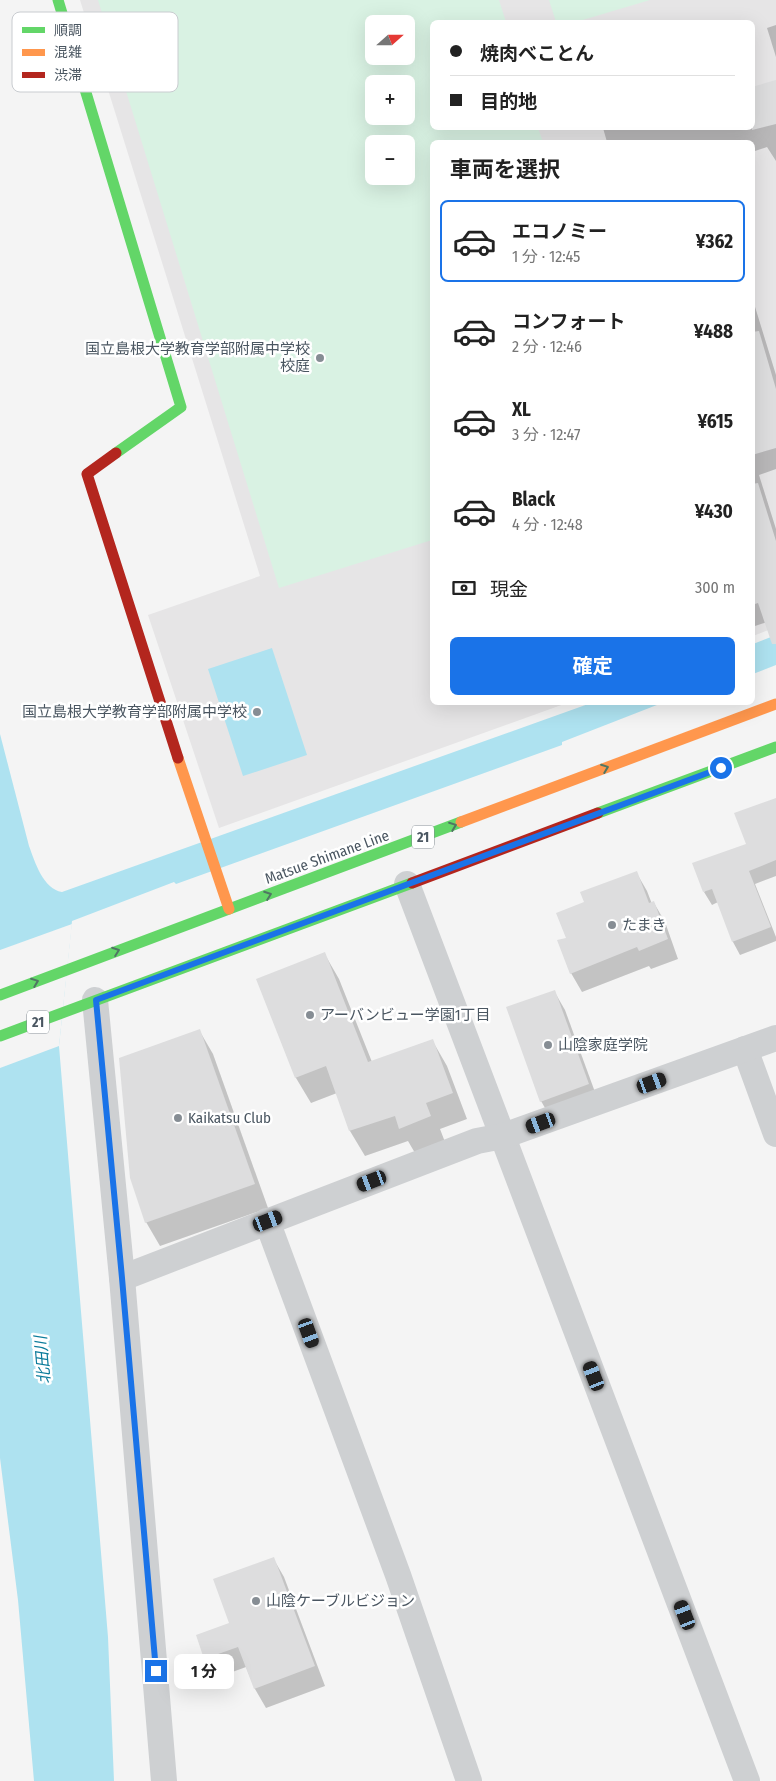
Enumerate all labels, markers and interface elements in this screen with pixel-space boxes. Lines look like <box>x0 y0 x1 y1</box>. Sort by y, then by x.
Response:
legend <box>12 12 178 92</box>
north arrow <box>365 15 415 65</box>
map controls <box>365 15 415 185</box>
text: 順調 <box>54 22 82 39</box>
text: 焼肉べことん <box>480 42 594 65</box>
text: 混雑 <box>54 44 82 61</box>
text: 渋滞 <box>54 67 82 84</box>
button: + <box>365 75 415 125</box>
text: 目的地 <box>480 90 537 113</box>
button: − <box>365 135 415 185</box>
text: 車両を選択 <box>450 156 560 183</box>
icon: car <box>452 219 497 264</box>
text: エコノミー <box>512 220 607 243</box>
text: ¥362 <box>696 230 733 253</box>
text: 1 分 · 12:45 <box>512 247 580 266</box>
icon: car <box>452 309 497 354</box>
text: コンフォート <box>512 310 625 333</box>
text: ¥488 <box>694 320 733 343</box>
text: 2 分 · 12:46 <box>512 337 582 356</box>
place label: 国立島根大学教育学部附属中学校 校庭 <box>85 340 310 375</box>
marker: 国立島根大学教育学部附属中学校 校庭 <box>314 352 326 364</box>
text: XL <box>512 398 531 421</box>
icon: car <box>452 399 497 444</box>
text: ¥615 <box>697 410 733 433</box>
text: 3 分 · 12:47 <box>512 425 580 444</box>
text: Black <box>512 488 555 511</box>
icon: car <box>452 489 497 534</box>
text: ¥430 <box>695 500 733 523</box>
text: 4 分 · 12:48 <box>512 515 583 534</box>
icon: cash <box>450 574 478 602</box>
text: 現金 <box>490 578 528 601</box>
text: 300 m <box>695 578 735 597</box>
button: 確定 <box>450 637 735 695</box>
place label: 国立島根大学教育学部附属中学校 <box>22 703 247 721</box>
marker: 国立島根大学教育学部附属中学校 <box>251 706 263 718</box>
route start <box>710 757 732 779</box>
one-way arrow <box>600 764 609 774</box>
one-way arrow <box>448 822 457 832</box>
street label: Matsue Shimane Line <box>263 826 391 888</box>
road number: 21 <box>412 826 434 849</box>
one-way arrow <box>263 891 272 901</box>
place label: たまき <box>622 916 667 934</box>
marker: たまき <box>606 919 618 931</box>
one-way arrow <box>111 947 120 957</box>
one-way arrow <box>30 978 39 988</box>
place label: アーバンビュー学園1丁目 <box>320 1006 491 1024</box>
marker: アーバンビュー学園1丁目 <box>304 1009 316 1021</box>
road number: 21 <box>27 1010 49 1034</box>
place label: 山陰家庭学院 <box>558 1036 648 1054</box>
marker: 山陰家庭学院 <box>542 1039 554 1051</box>
car <box>635 1071 668 1095</box>
place label: Kaikatsu Club <box>188 1109 271 1127</box>
car <box>524 1111 557 1135</box>
marker: Kaikatsu Club <box>172 1112 184 1124</box>
car <box>355 1169 388 1193</box>
car <box>251 1209 284 1233</box>
car <box>296 1316 321 1350</box>
water label: 北田川 <box>31 1333 54 1385</box>
car <box>581 1359 606 1393</box>
place label: 山陰ケーブルビジョン <box>266 1592 415 1610</box>
marker: 山陰ケーブルビジョン <box>250 1595 262 1607</box>
car <box>672 1598 697 1632</box>
callout: 1 分 <box>174 1654 234 1688</box>
route end <box>145 1660 167 1682</box>
text: 1 分 <box>191 1662 217 1681</box>

